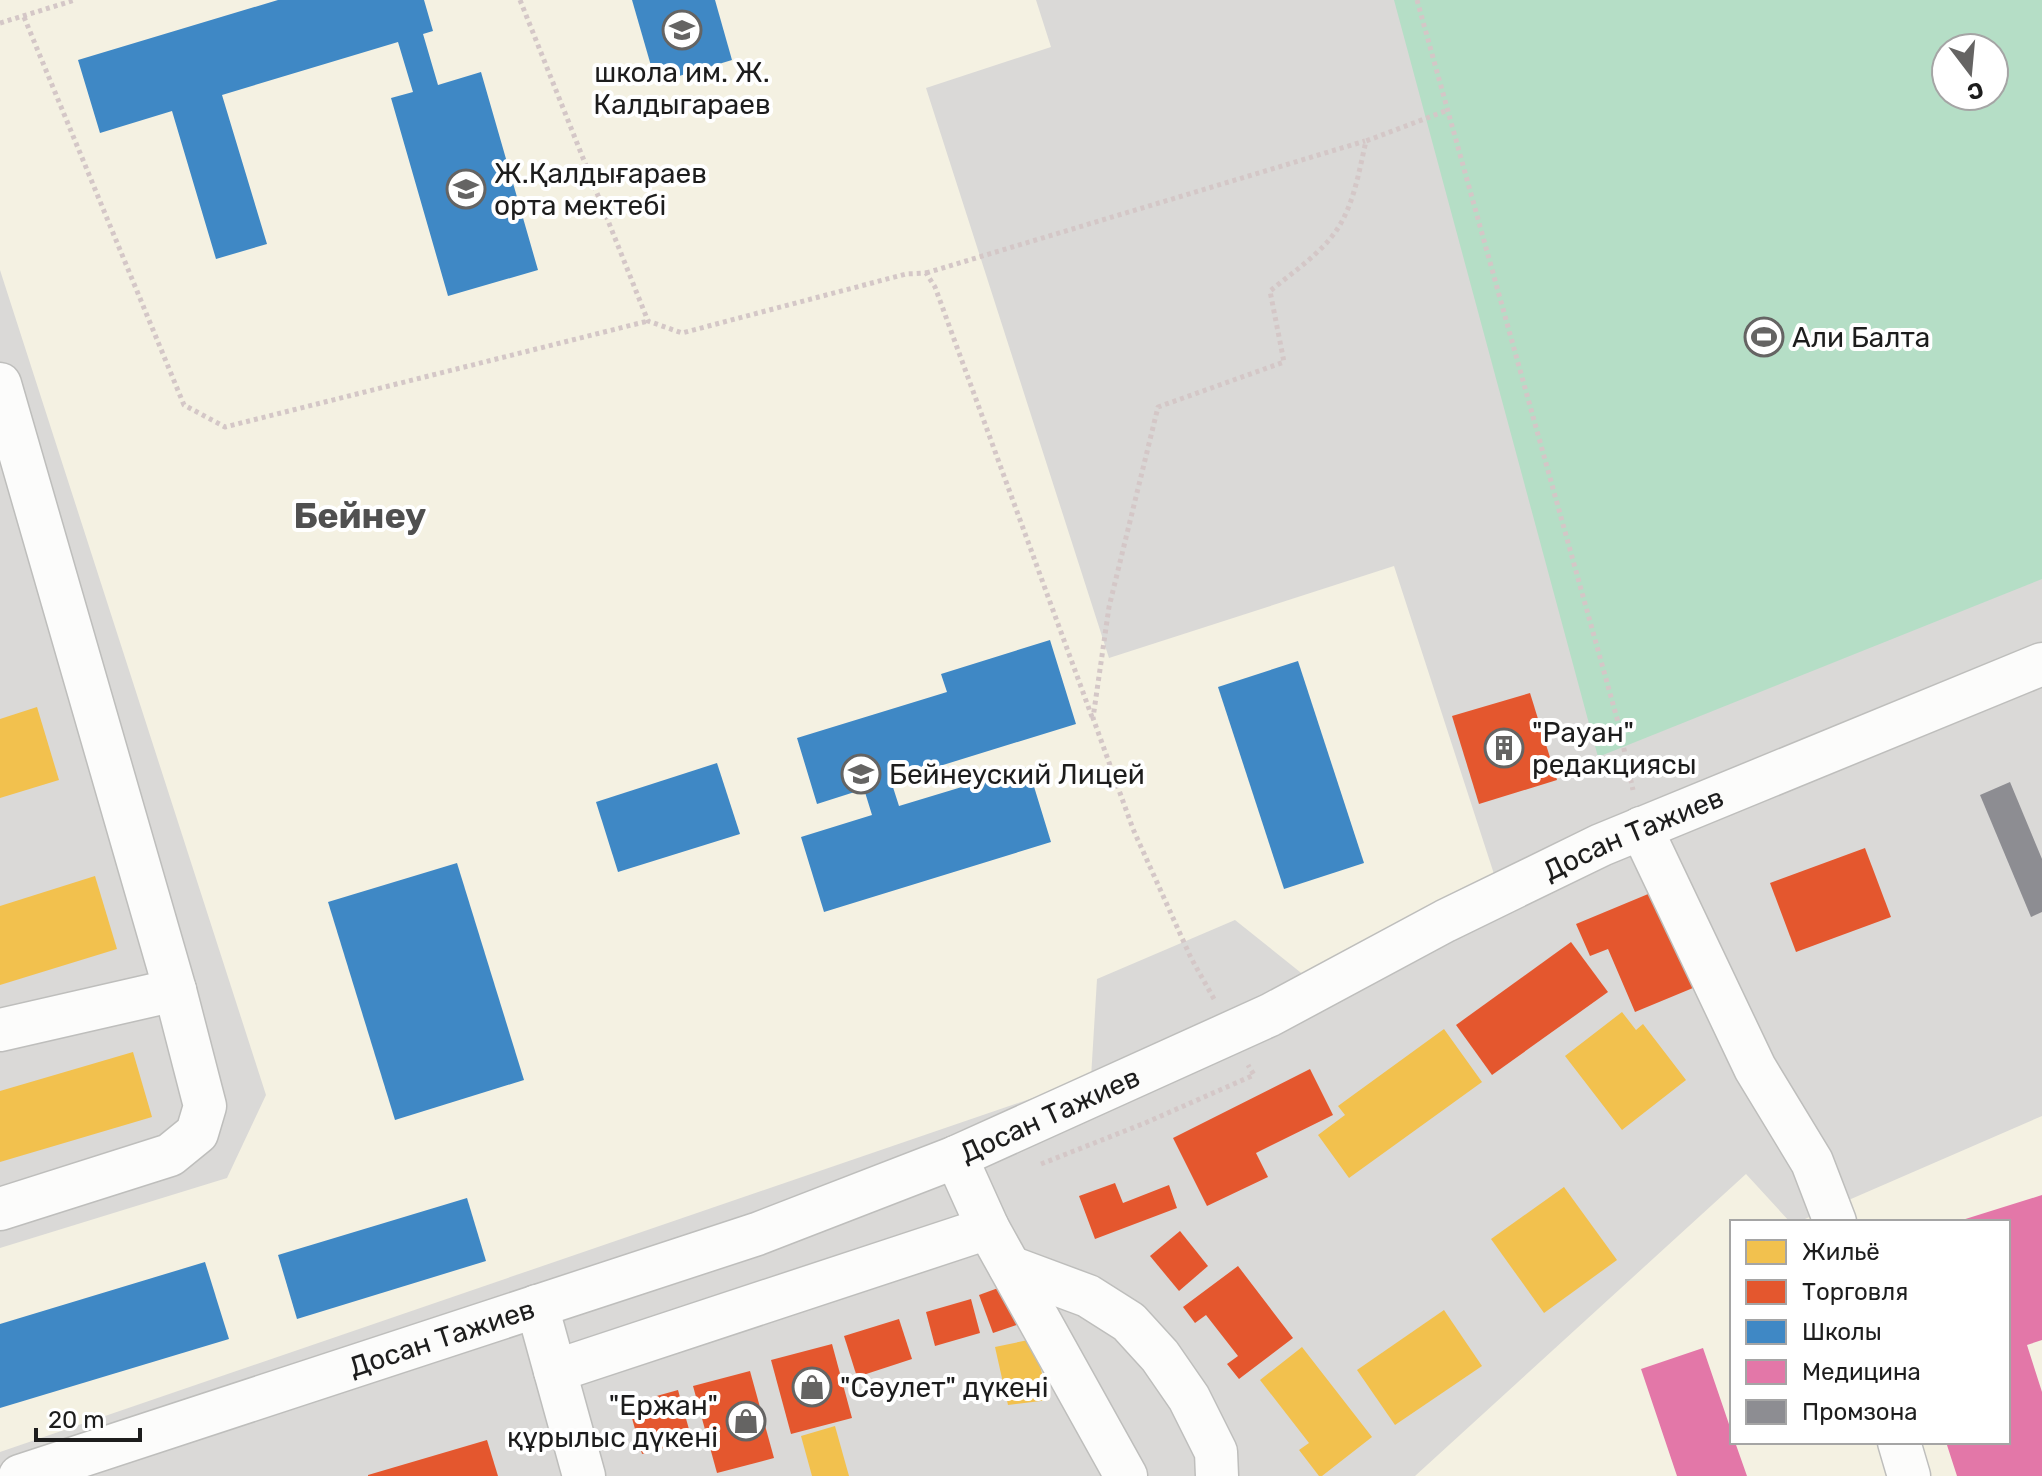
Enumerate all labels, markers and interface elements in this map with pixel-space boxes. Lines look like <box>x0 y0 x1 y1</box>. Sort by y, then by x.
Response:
school or university icon: школа им. Ж. Калдыгараев <box>661 9 703 51</box>
north arrow <box>1930 32 2010 112</box>
place label: школа им. Ж. Калдыгараев <box>593 56 771 121</box>
text: С <box>1964 76 1987 106</box>
place label: Ж.Қалдығараев орта мектебі <box>494 157 707 222</box>
school or university icon: Ж.Қалдығараев орта мектебі <box>445 168 487 210</box>
sports icon: Али Балта <box>1743 316 1785 358</box>
place label: Али Балта <box>1792 321 1930 354</box>
district label: Бейнеу <box>294 494 426 537</box>
place label: "Рауан" редакциясы <box>1532 716 1697 781</box>
building icon: "Рауан" редакциясы <box>1483 727 1525 769</box>
school or university icon: Бейнеуский Лицей <box>840 753 882 795</box>
place label: Бейнеуский Лицей <box>889 758 1145 791</box>
street label: Досан Тажиев <box>1538 781 1728 888</box>
street label: Досан Тажиев <box>955 1060 1145 1170</box>
legend <box>1730 1220 2010 1444</box>
text: Жильё <box>1802 1238 1880 1266</box>
text: Торговля <box>1802 1278 1908 1306</box>
street label: Досан Тажиев <box>345 1292 539 1384</box>
text: Школы <box>1802 1318 1882 1346</box>
text: Медицина <box>1802 1358 1921 1386</box>
shop icon: "Сәулет" дүкені <box>791 1366 833 1408</box>
place label: "Сәулет" дүкені <box>840 1371 1048 1404</box>
place label: "Ержан" құрылыс дүкені <box>507 1389 718 1454</box>
scale bar <box>36 1392 140 1442</box>
text: Промзона <box>1802 1398 1918 1426</box>
shop icon: "Ержан" құрылыс дүкені <box>725 1400 767 1442</box>
text: 20 m <box>48 1406 105 1434</box>

